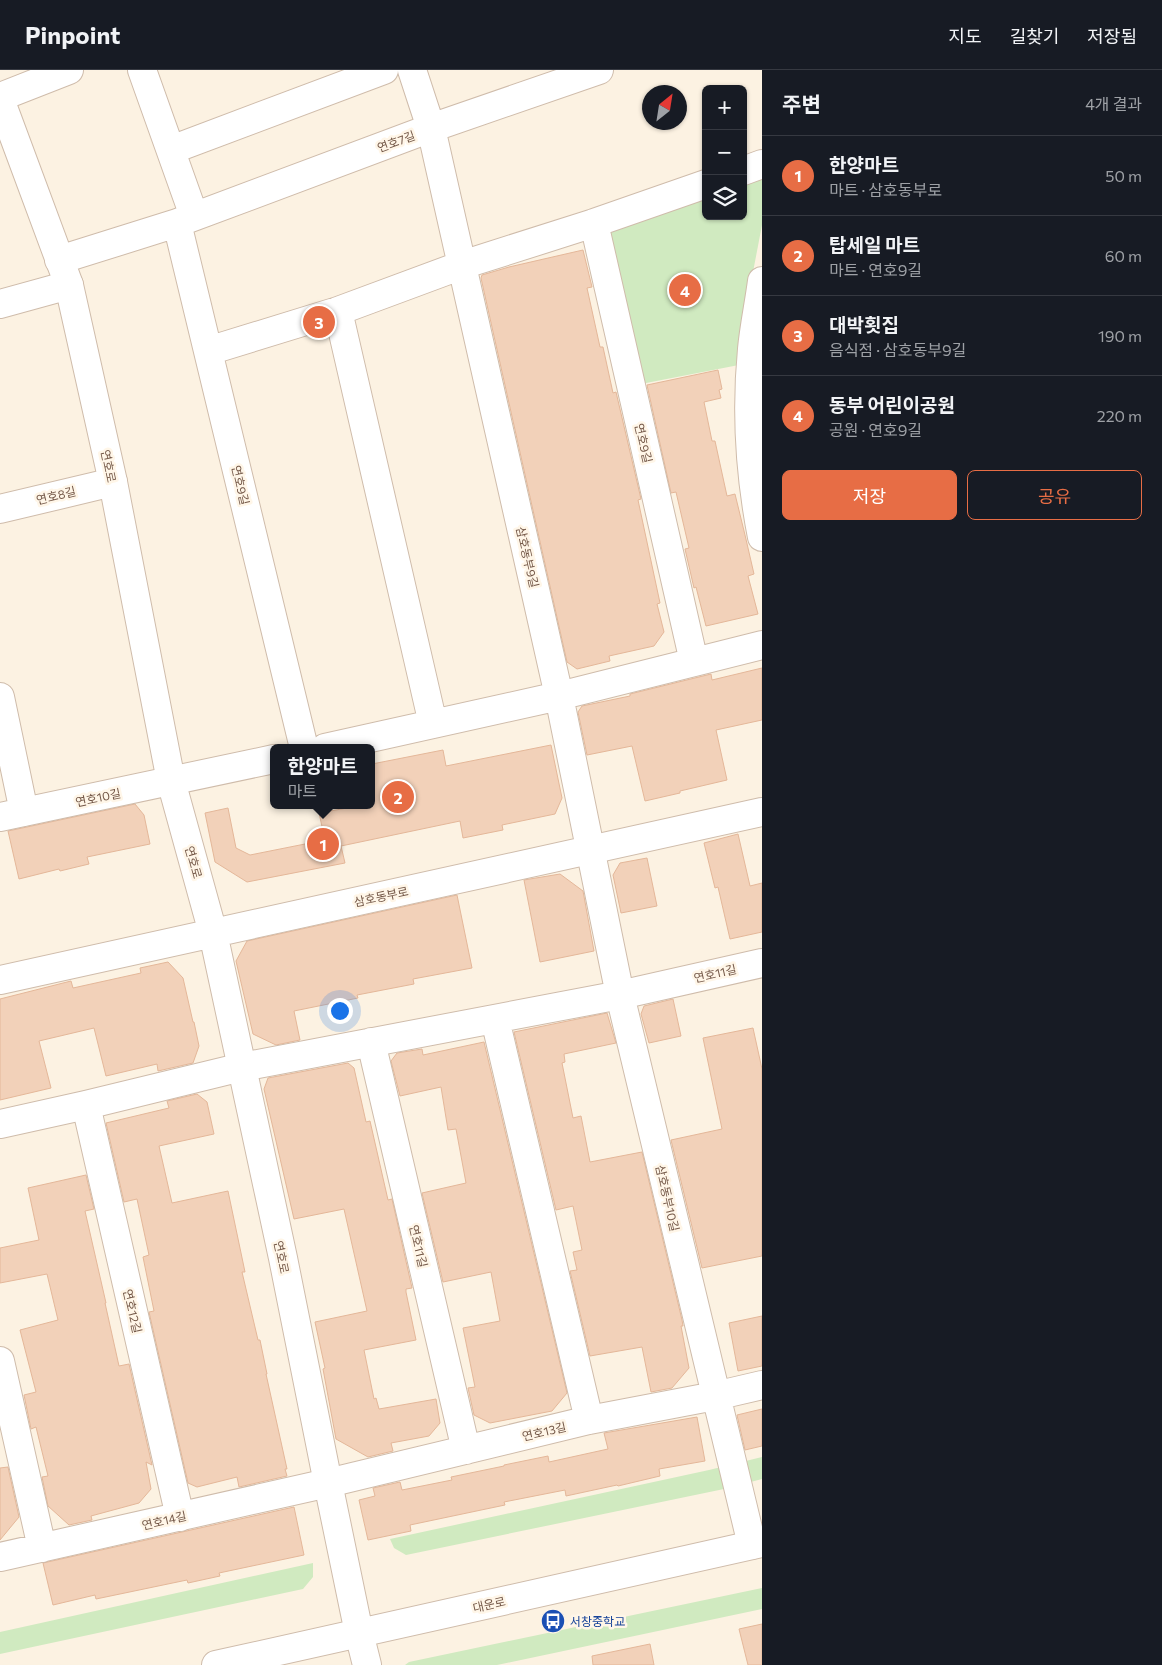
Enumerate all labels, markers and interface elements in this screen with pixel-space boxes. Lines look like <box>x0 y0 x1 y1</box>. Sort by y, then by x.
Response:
text: Pinpoint <box>25 20 120 49</box>
text: 지도 <box>949 25 982 47</box>
text: 길찾기 <box>1010 25 1059 47</box>
text: 저장됨 <box>1087 25 1137 47</box>
north arrow <box>642 85 687 130</box>
map controls <box>702 85 747 220</box>
button: + <box>702 85 747 130</box>
text: 주변 <box>782 91 821 116</box>
text: 4개 결과 <box>1085 94 1142 113</box>
street label: 연호7길 <box>375 128 417 154</box>
button: − <box>702 130 747 175</box>
text: 한양마트 <box>829 153 899 176</box>
text: 1 <box>794 166 802 185</box>
text: 50 m <box>1105 166 1142 185</box>
button: layers <box>702 175 747 220</box>
text: 마트 · 삼호동부로 <box>829 180 942 199</box>
text: 탑세일 마트 <box>829 233 920 256</box>
text: 2 <box>793 246 803 265</box>
text: 60 m <box>1105 246 1142 265</box>
text: 마트 · 연호9길 <box>829 260 922 279</box>
pin: 4 <box>669 271 701 309</box>
pin: 3 <box>303 303 335 341</box>
text: 대박횟집 <box>829 313 899 336</box>
text: 3 <box>793 326 803 345</box>
text: 190 m <box>1098 326 1142 345</box>
text: 음식점 · 삼호동부9길 <box>829 340 966 359</box>
text: 동부 어린이공원 <box>829 393 955 416</box>
text: 4 <box>793 406 803 425</box>
text: 220 m <box>1097 406 1142 425</box>
text: 공원 · 연호9길 <box>829 420 922 439</box>
street label: 연호9길 <box>633 422 655 464</box>
street label: 연호로 <box>99 448 119 484</box>
street label: 연호9길 <box>230 464 252 506</box>
button: 저장 <box>782 470 957 520</box>
button: 공유 <box>967 470 1142 520</box>
street label: 연호8길 <box>35 483 77 507</box>
street label: 삼호동부9길 <box>514 525 542 589</box>
popup <box>270 744 375 809</box>
text: 한양마트 <box>288 754 357 777</box>
pin: 2 <box>382 778 414 816</box>
text: 마트 <box>288 781 317 800</box>
street label: 연호10길 <box>74 785 122 809</box>
pin: 1 <box>307 825 339 863</box>
street label: 연호로 <box>183 844 205 880</box>
street label: 삼호동부로 <box>353 883 409 909</box>
street label: 연호11길 <box>692 961 738 985</box>
your location <box>327 998 353 1024</box>
street label: 삼호동부10길 <box>654 1163 682 1233</box>
street label: 연호11길 <box>407 1223 431 1269</box>
street label: 연호로 <box>272 1239 292 1275</box>
street label: 연호12길 <box>121 1288 145 1334</box>
street label: 연호13길 <box>520 1419 568 1443</box>
street label: 연호14길 <box>140 1508 188 1532</box>
street label: 대운로 <box>471 1593 507 1615</box>
bus stop icon: 서창중학교 <box>540 1608 566 1634</box>
place label: 서창중학교 <box>570 1614 625 1628</box>

